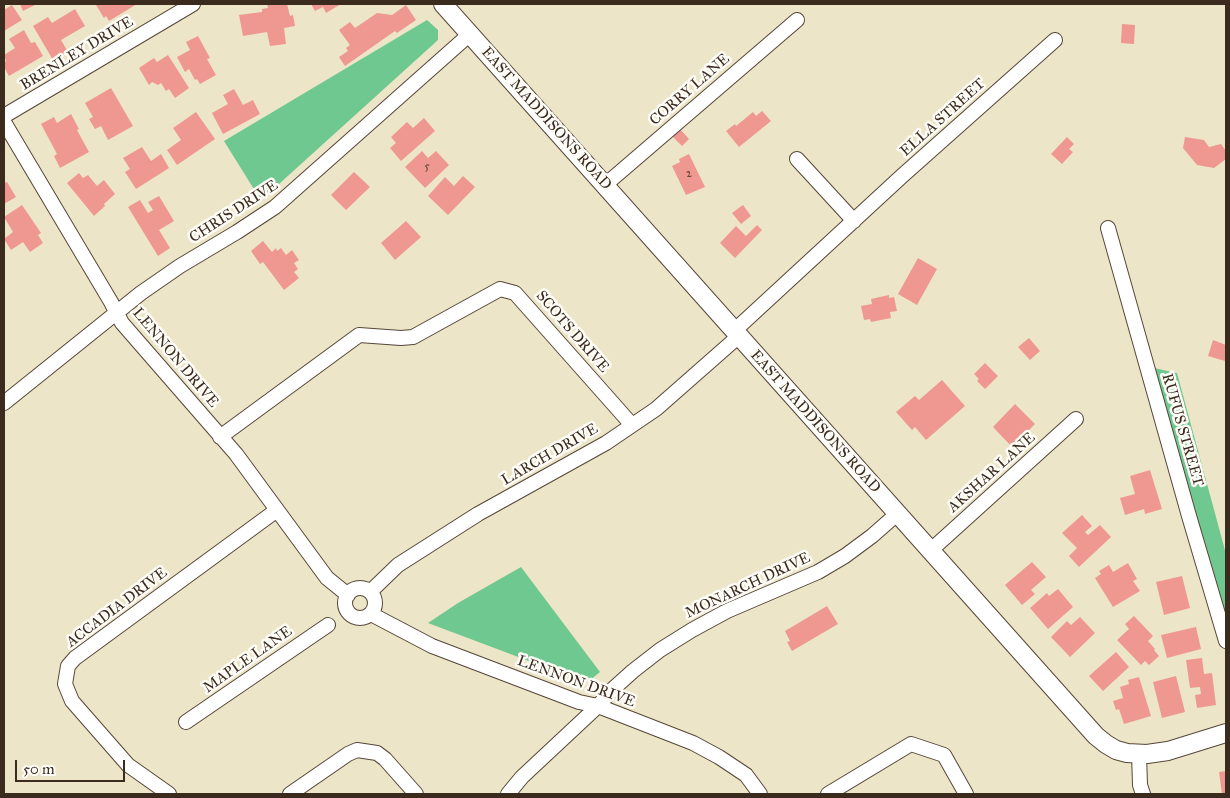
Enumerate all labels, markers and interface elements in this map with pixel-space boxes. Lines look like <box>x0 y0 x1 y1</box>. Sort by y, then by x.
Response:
street label: BRENLEY DRIVE <box>17 13 137 95</box>
street label: EAST MADDISONS ROAD <box>477 44 615 194</box>
street label: CORRY LANE <box>646 50 734 130</box>
street label: ELLA STREET <box>897 75 989 161</box>
house number: 5 <box>424 160 430 174</box>
house number: 2 <box>686 167 692 181</box>
street label: CHRIS DRIVE <box>186 177 282 247</box>
street label: SCOTS DRIVE <box>532 288 612 376</box>
street label: LENNON DRIVE <box>128 305 222 411</box>
street label: EAST MADDISONS ROAD <box>746 347 884 497</box>
street label: RUFUS STREET <box>1157 372 1207 488</box>
street label: LARCH DRIVE <box>499 420 601 490</box>
street label: AKSHAR LANE <box>945 429 1039 517</box>
street label: MONARCH DRIVE <box>683 549 813 623</box>
street label: ACCADIA DRIVE <box>63 564 171 652</box>
street label: MAPLE LANE <box>200 623 296 697</box>
street label: LENNON DRIVE <box>515 652 637 712</box>
scale bar <box>18 750 128 782</box>
text: 50 m <box>23 760 55 778</box>

